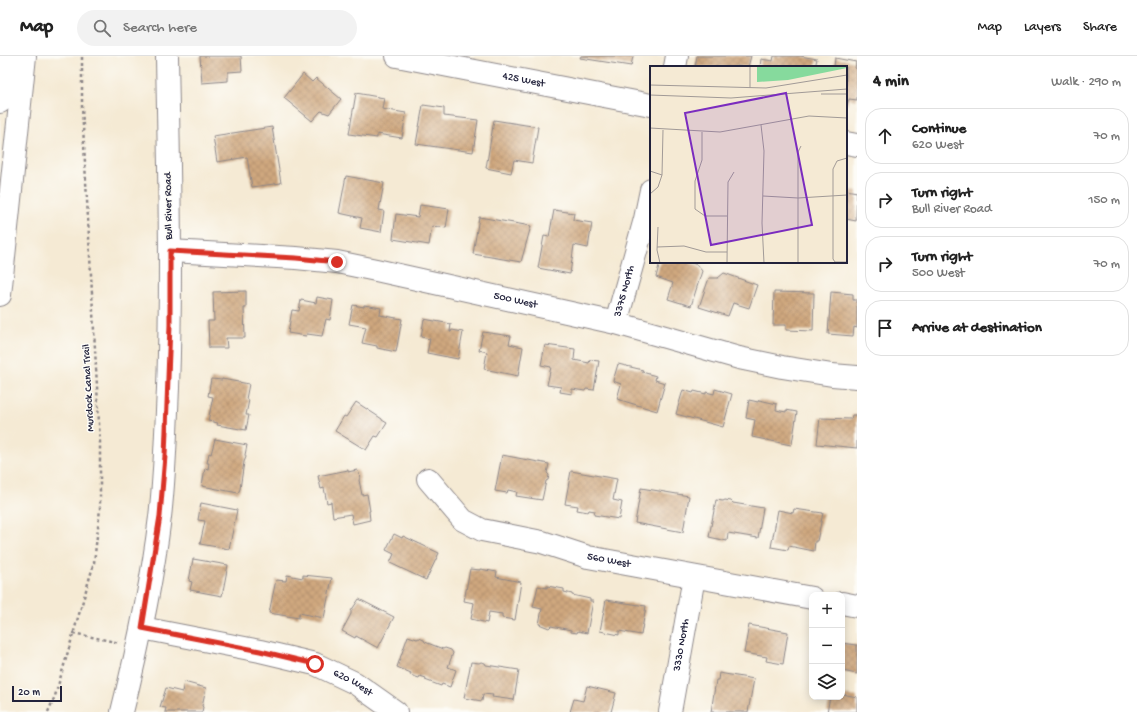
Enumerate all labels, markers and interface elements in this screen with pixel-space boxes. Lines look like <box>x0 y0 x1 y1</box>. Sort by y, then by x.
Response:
search box <box>77 10 357 46</box>
text: Map <box>20 16 53 39</box>
icon: search <box>91 17 113 39</box>
text: Search here <box>123 19 197 37</box>
text: Map <box>978 19 1002 36</box>
text: Layers <box>1024 19 1061 36</box>
text: Share <box>1083 19 1117 36</box>
inset map <box>650 66 847 263</box>
street label: 425 West <box>502 71 547 91</box>
text: 4 min <box>873 72 909 92</box>
text: Walk · 290 m <box>1051 75 1121 90</box>
text: Continue <box>912 120 966 138</box>
icon: ahead <box>874 125 896 147</box>
text: 70 m <box>1094 129 1120 144</box>
text: 620 West <box>912 138 963 153</box>
street label: Bull River Road <box>162 171 176 241</box>
text: Turn right <box>912 184 972 202</box>
icon: right <box>874 189 896 211</box>
text: 150 m <box>1088 193 1120 208</box>
text: Bull River Road <box>912 202 992 217</box>
text: Turn right <box>912 248 972 266</box>
route end <box>328 253 346 271</box>
icon: right <box>874 253 896 275</box>
text: 70 m <box>1094 257 1120 272</box>
street label: 3375 North <box>612 264 638 319</box>
text: 500 West <box>912 266 965 281</box>
street label: 500 West <box>492 290 540 312</box>
icon: arrive <box>874 317 896 339</box>
text: Arrive at destination <box>912 319 1042 337</box>
street label: Murdock Canal Trail <box>81 343 97 432</box>
street label: 560 West <box>586 551 633 571</box>
map controls <box>809 592 845 700</box>
button: + <box>809 592 845 628</box>
street label: 3330 North <box>671 618 692 673</box>
button: − <box>809 628 845 664</box>
route start <box>306 655 324 673</box>
button: layers <box>809 664 845 700</box>
street label: 620 West <box>331 667 376 700</box>
scale bar <box>12 684 62 703</box>
text: 20 m <box>18 687 40 699</box>

